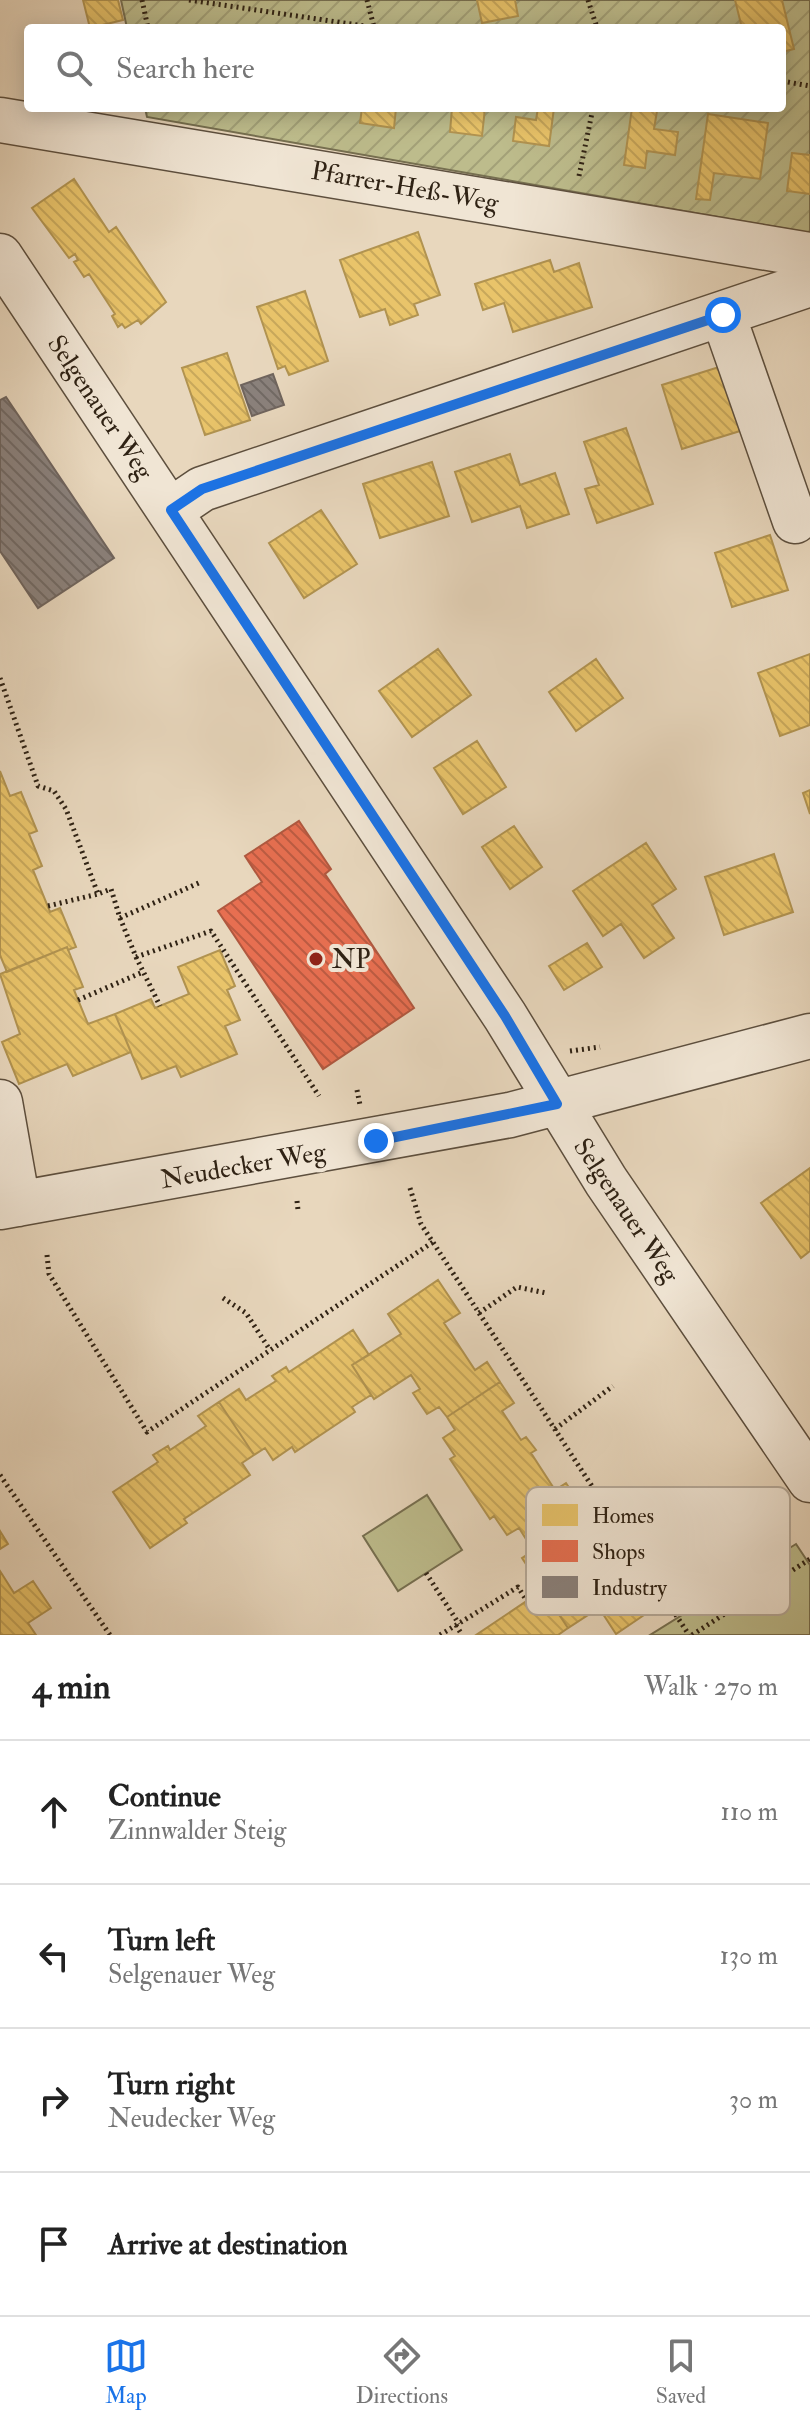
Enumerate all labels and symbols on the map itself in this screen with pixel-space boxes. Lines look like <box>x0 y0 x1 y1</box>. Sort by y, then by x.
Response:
street label: Pfarrer-Heß-Weg <box>309 155 502 219</box>
route start <box>705 297 741 333</box>
street label: Selgenauer Weg <box>40 329 161 487</box>
place label: NP <box>332 944 371 976</box>
marker: NP <box>307 950 325 968</box>
route end <box>358 1123 394 1159</box>
street label: Selgenauer Weg <box>566 1132 687 1290</box>
street label: Neudecker Weg <box>158 1136 329 1196</box>
legend <box>526 1487 790 1615</box>
text: Homes <box>592 1502 654 1530</box>
text: Shops <box>592 1538 645 1567</box>
text: Industry <box>592 1574 667 1602</box>

